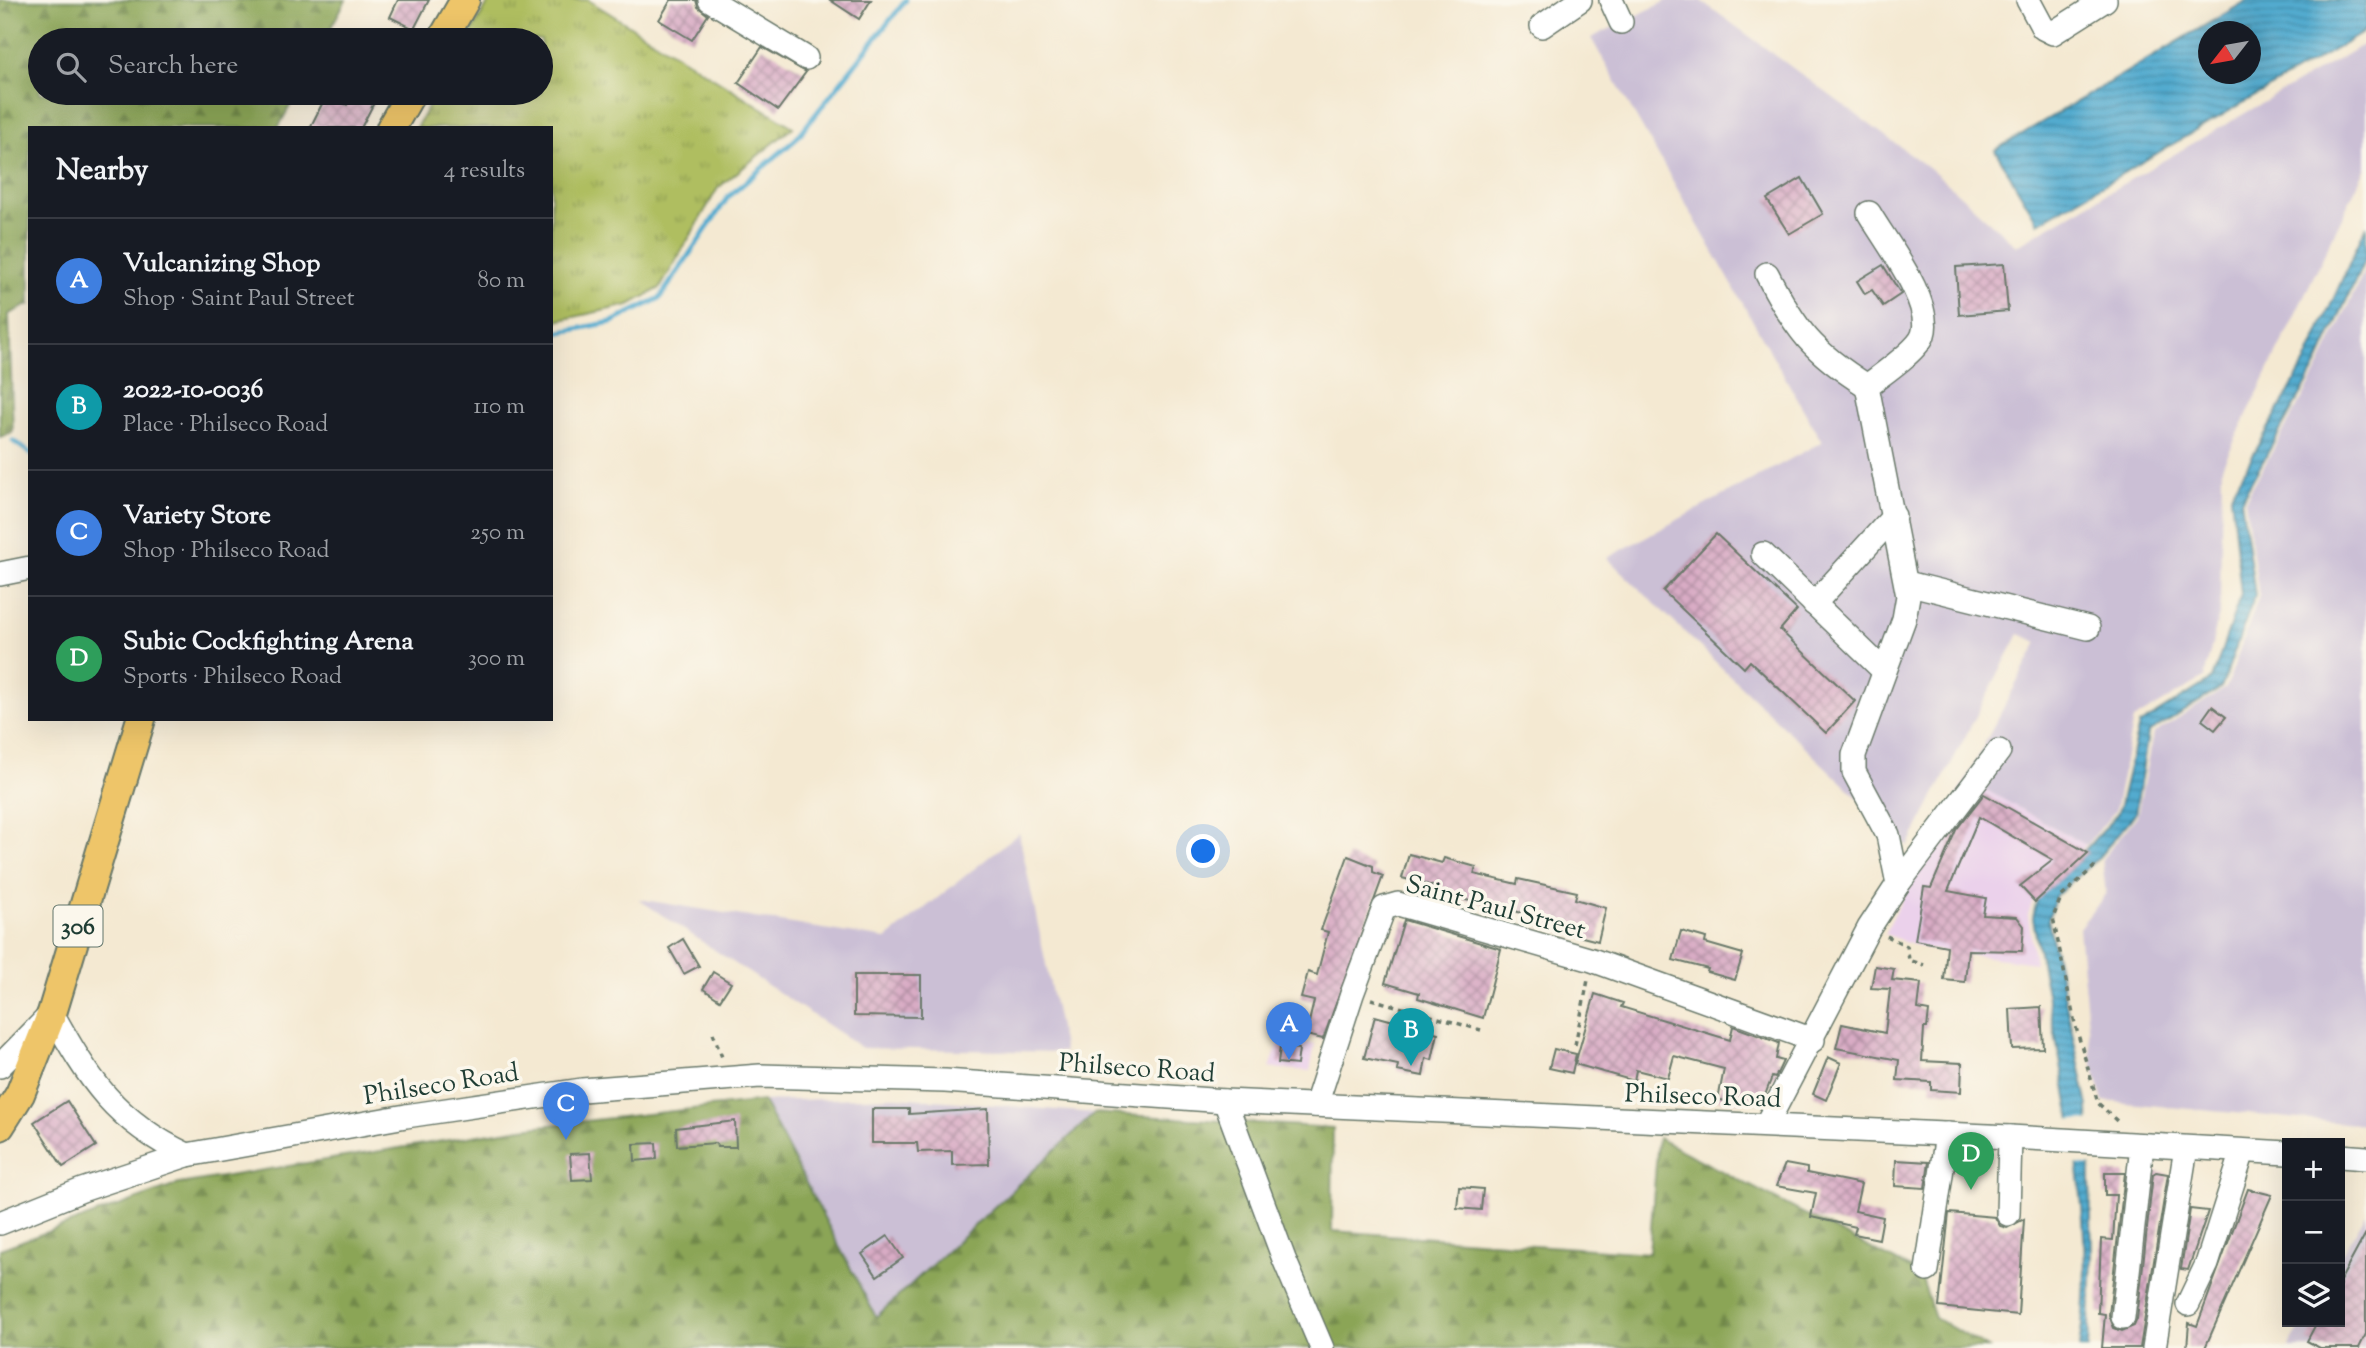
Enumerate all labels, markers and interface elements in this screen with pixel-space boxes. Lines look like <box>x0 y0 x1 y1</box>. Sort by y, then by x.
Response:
north arrow <box>2198 21 2261 84</box>
search box <box>28 28 553 105</box>
icon: search <box>52 48 90 86</box>
text: Search here <box>108 48 238 85</box>
text: Nearby <box>56 150 148 193</box>
text: 4 results <box>444 155 525 188</box>
text: Vulcanizing Shop <box>123 246 320 283</box>
text: A <box>70 265 88 298</box>
text: 80 m <box>477 265 525 298</box>
text: Shop · Saint Paul Street <box>123 283 355 316</box>
text: 2022-10-0036 <box>123 372 263 409</box>
text: B <box>72 391 86 424</box>
text: 110 m <box>474 391 525 424</box>
text: Place · Philseco Road <box>123 409 328 442</box>
text: Variety Store <box>123 498 271 535</box>
text: C <box>70 517 88 550</box>
text: 250 m <box>470 517 525 550</box>
text: Shop · Philseco Road <box>123 535 329 568</box>
text: Subic Cockfighting Arena <box>123 624 413 661</box>
text: D <box>70 643 88 676</box>
text: 300 m <box>468 643 525 676</box>
text: Sports · Philseco Road <box>123 661 342 694</box>
your location <box>1186 834 1220 868</box>
street label: Saint Paul Street <box>1401 867 1590 950</box>
road number: 306 <box>54 906 102 946</box>
pin: A <box>1266 1002 1312 1060</box>
pin: B <box>1388 1008 1434 1066</box>
street label: Philseco Road <box>1057 1046 1217 1093</box>
street label: Philseco Road <box>361 1055 522 1116</box>
street label: Philseco Road <box>1624 1076 1782 1119</box>
pin: C <box>543 1082 589 1140</box>
pin: D <box>1948 1132 1994 1190</box>
map controls <box>2282 1138 2345 1327</box>
button: + <box>2282 1138 2345 1201</box>
button: − <box>2282 1201 2345 1264</box>
button: layers <box>2282 1264 2345 1327</box>

